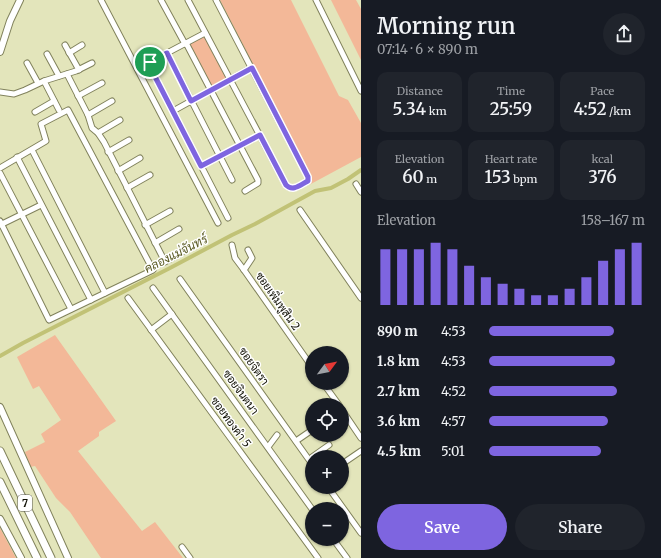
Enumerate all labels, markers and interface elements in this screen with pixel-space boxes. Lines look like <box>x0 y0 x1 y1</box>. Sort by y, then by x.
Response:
text: Morning run <box>377 12 516 40</box>
button: share <box>603 13 645 55</box>
text: 07:14 · 6 × 890 m <box>377 41 478 58</box>
pin <box>133 45 167 79</box>
icon: arrive <box>139 51 161 73</box>
text: Distance <box>397 84 443 98</box>
text: Time <box>497 84 525 98</box>
text: Pace <box>590 84 614 98</box>
text: 5.34 <box>393 98 426 120</box>
text: 25:59 <box>490 98 532 120</box>
text: 4:52 <box>573 98 607 120</box>
text: km <box>426 104 447 118</box>
text: /km <box>607 104 631 118</box>
text: Elevation <box>395 152 445 166</box>
text: Heart rate <box>485 152 537 166</box>
text: kcal <box>592 152 613 166</box>
text: 60 <box>402 166 424 188</box>
text: 153 <box>484 166 511 188</box>
text: 376 <box>588 166 616 188</box>
text: m <box>424 172 437 186</box>
text: bpm <box>511 172 538 186</box>
text: Elevation <box>377 212 436 229</box>
text: 158–167 m <box>581 212 645 229</box>
water label: คลองแม่จันทร์ <box>142 230 212 276</box>
street label: ซอยเพิ่มพูสิน 2 <box>252 267 306 333</box>
text: 890 m <box>377 323 418 340</box>
text: 4:53 <box>441 323 466 340</box>
street label: ซอยจิตรา <box>236 344 272 388</box>
north arrow <box>305 346 349 390</box>
map controls <box>305 346 349 546</box>
text: 1.8 km <box>377 353 420 370</box>
text: 4:53 <box>441 353 466 370</box>
street label: ซอยจินตนา <box>220 367 262 417</box>
text: 2.7 km <box>377 383 420 400</box>
text: 4:52 <box>441 383 466 400</box>
street label: ซอยทองคำ 5 <box>208 394 254 450</box>
button: locate <box>305 398 349 442</box>
text: 3.6 km <box>377 413 420 430</box>
text: 4:57 <box>441 413 466 430</box>
text: 4.5 km <box>377 443 421 460</box>
text: 5:01 <box>441 443 465 460</box>
button: + <box>305 450 349 494</box>
road number: 7 <box>18 495 32 511</box>
button: − <box>305 502 349 546</box>
button: Save <box>377 504 507 550</box>
button: Share <box>515 504 645 550</box>

